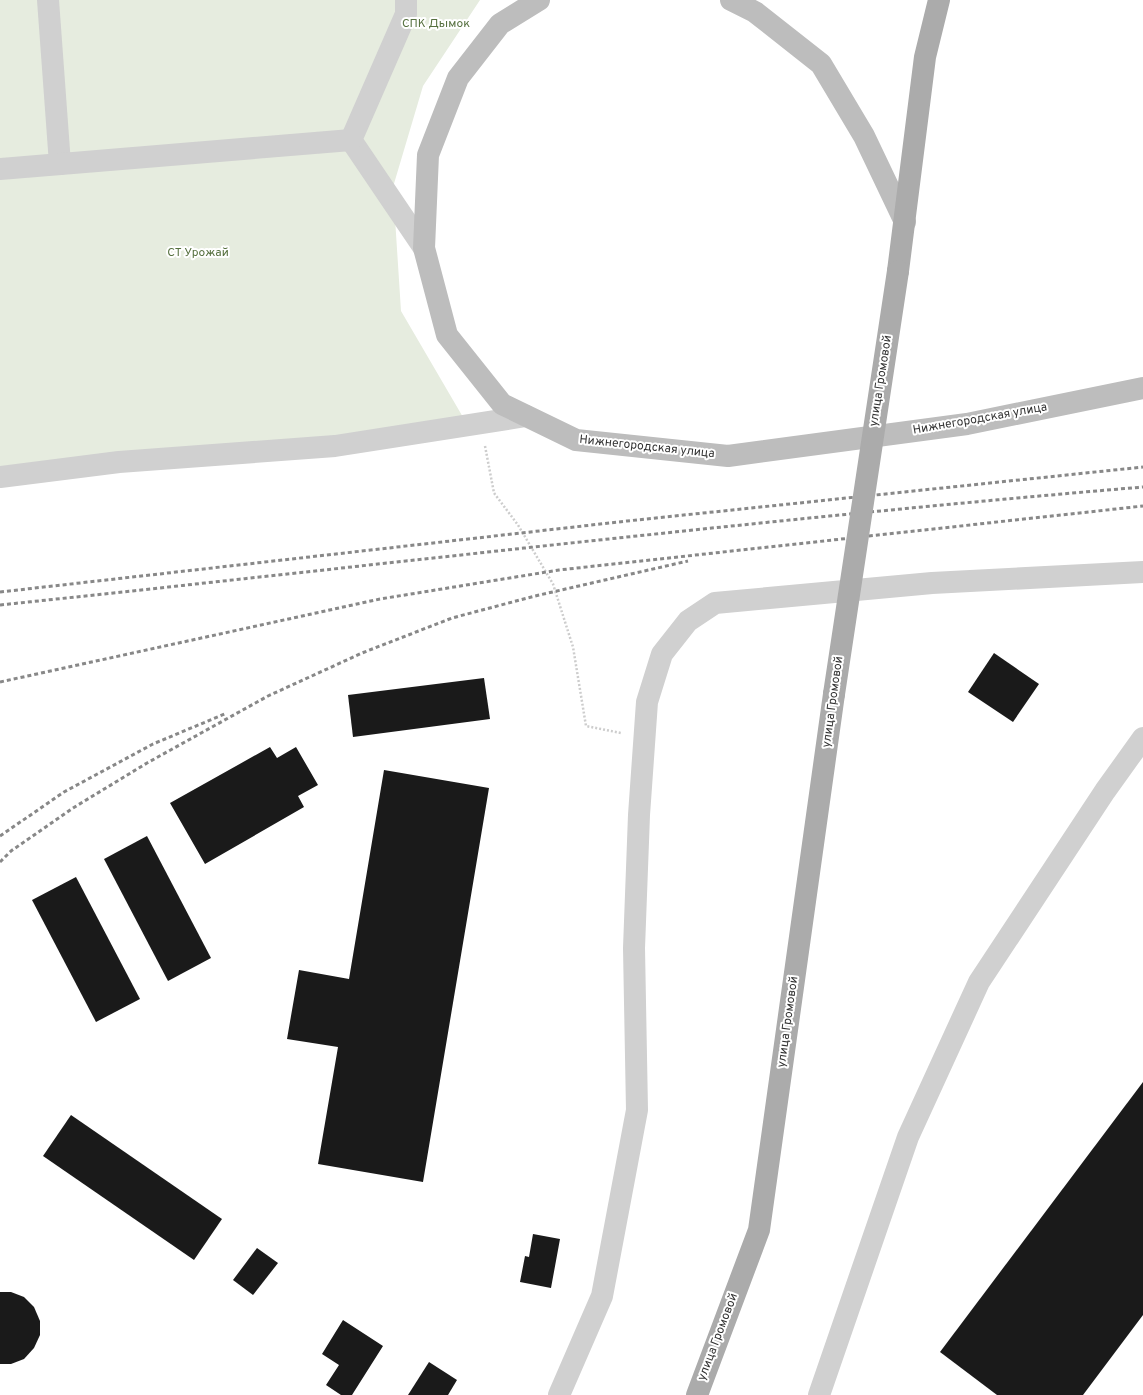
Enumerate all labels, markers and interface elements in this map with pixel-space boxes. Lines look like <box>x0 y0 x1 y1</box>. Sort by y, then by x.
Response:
park label: СПК Дымок <box>402 16 470 32</box>
park label: СТ Урожай <box>167 245 229 261</box>
street label: улица Громовой <box>866 334 896 428</box>
street label: Нижнегородская улица <box>912 399 1048 439</box>
street label: Нижнегородская улица <box>578 432 716 462</box>
street label: улица Громовой <box>819 655 847 749</box>
street label: улица Громовой <box>774 975 802 1069</box>
street label: улица Громовой <box>694 1291 742 1383</box>

